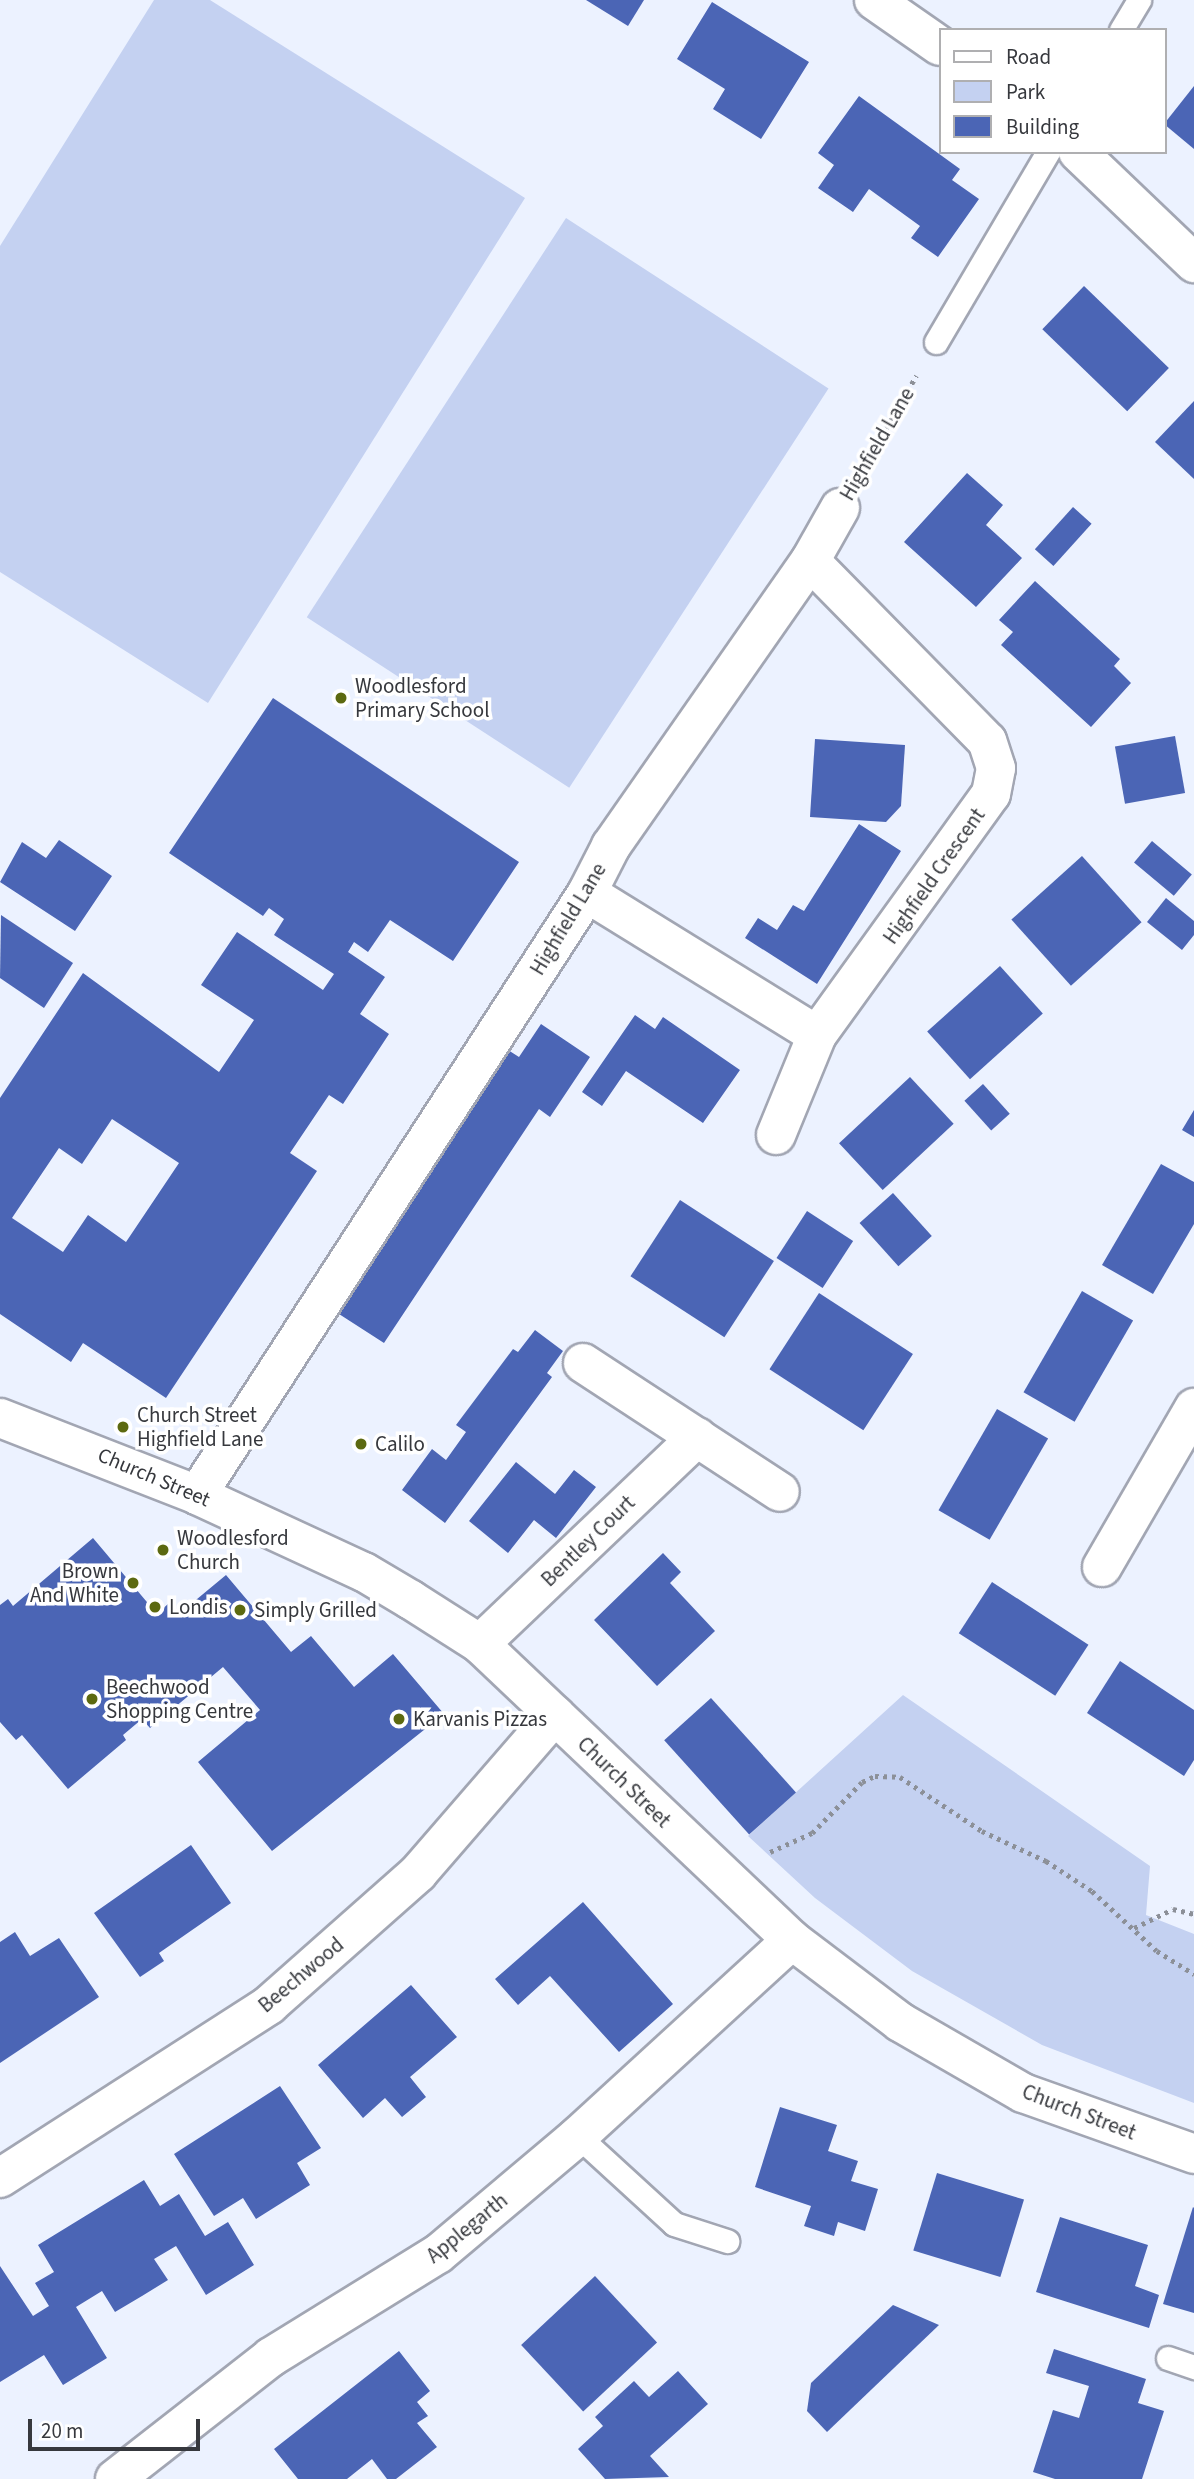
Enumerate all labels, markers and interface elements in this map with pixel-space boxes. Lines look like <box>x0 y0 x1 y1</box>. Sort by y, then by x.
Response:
legend <box>939 28 1166 154</box>
text: Road <box>1006 42 1051 72</box>
text: Park <box>1006 77 1045 107</box>
text: Building <box>1006 112 1079 142</box>
street label: Highfield Lane <box>834 383 920 505</box>
place label: Woodlesford Primary School <box>355 673 489 723</box>
marker: Woodlesford Primary School <box>333 690 349 706</box>
street label: Highfield Crescent <box>878 803 990 949</box>
street label: Highfield Lane <box>525 858 611 980</box>
place label: Church Street Highfield Lane <box>137 1402 263 1452</box>
marker: Church Street Highfield Lane <box>115 1419 131 1435</box>
place label: Calilo <box>375 1431 425 1457</box>
marker: Calilo <box>353 1436 369 1452</box>
street label: Church Street <box>94 1442 214 1512</box>
street label: Bentley Court <box>536 1490 640 1592</box>
place label: Woodlesford Church <box>177 1525 289 1575</box>
marker: Woodlesford Church <box>155 1542 171 1558</box>
place label: Brown And White <box>30 1558 119 1608</box>
marker: Brown And White <box>125 1575 141 1591</box>
place label: Londis <box>169 1594 227 1620</box>
place label: Simply Grilled <box>254 1597 377 1623</box>
marker: Londis <box>147 1599 163 1615</box>
marker: Simply Grilled <box>232 1602 248 1618</box>
place label: Beechwood Shopping Centre <box>106 1674 253 1724</box>
marker: Beechwood Shopping Centre <box>84 1691 100 1707</box>
place label: Karvanis Pizzas <box>413 1706 547 1732</box>
marker: Karvanis Pizzas <box>391 1711 407 1727</box>
street label: Church Street <box>572 1731 676 1833</box>
street label: Beechwood <box>253 1932 349 2018</box>
street label: Church Street <box>1019 2079 1139 2145</box>
street label: Applegarth <box>421 2188 513 2268</box>
scale bar <box>32 2406 203 2450</box>
text: 20 m <box>41 2416 83 2446</box>

